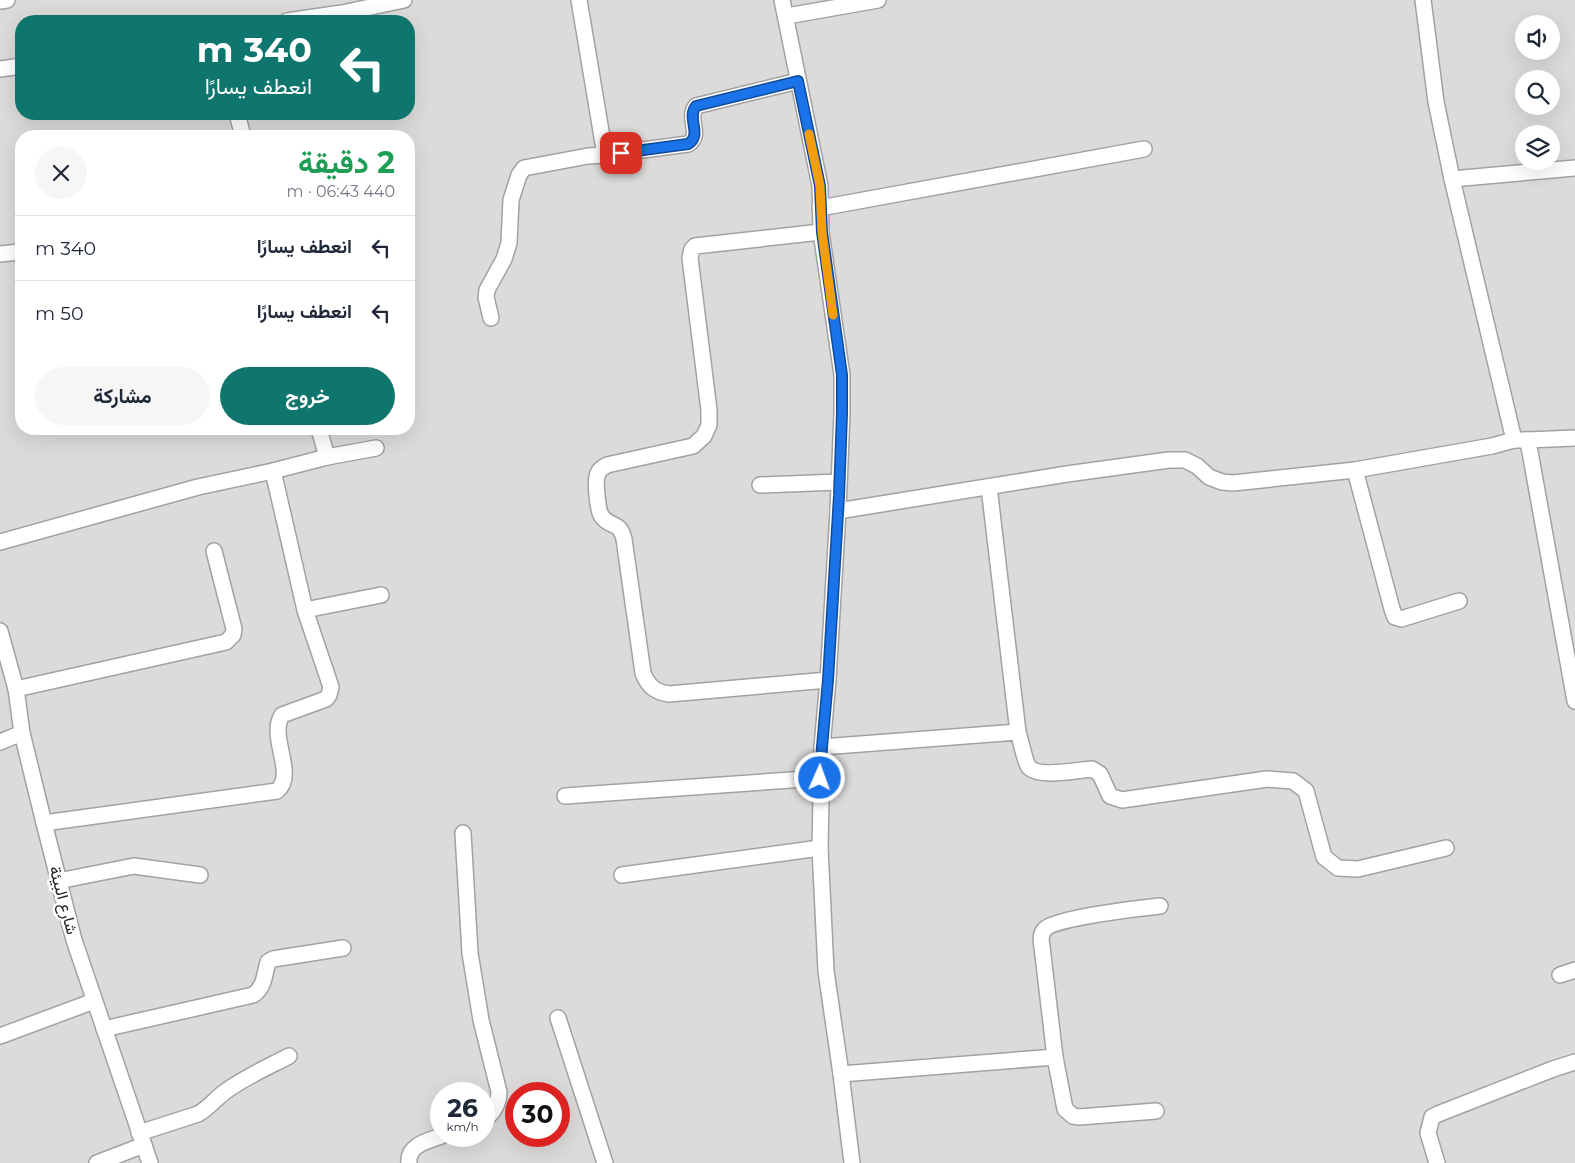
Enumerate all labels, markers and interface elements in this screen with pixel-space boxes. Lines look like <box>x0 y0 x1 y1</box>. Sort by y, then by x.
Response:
map controls <box>1515 15 1560 170</box>
button: sound <box>1515 15 1560 60</box>
text: 340 m <box>197 28 312 71</box>
icon: left <box>330 35 395 100</box>
button: search <box>1515 70 1560 115</box>
text: انعطف يسارًا <box>205 73 312 100</box>
button: layers <box>1515 125 1560 170</box>
pin <box>600 132 642 174</box>
icon: arrive <box>607 139 635 167</box>
text: 2 دقيقة <box>298 144 395 181</box>
button: close <box>35 147 87 199</box>
text: 440 m · 06:43 <box>287 182 395 201</box>
icon: left <box>367 234 395 262</box>
text: انعطف يسارًا <box>257 235 352 258</box>
text: 340 m <box>35 237 96 260</box>
icon: left <box>367 299 395 327</box>
text: انعطف يسارًا <box>257 300 352 323</box>
text: 50 m <box>35 302 84 325</box>
button: مشاركة <box>35 367 210 425</box>
button: خروج <box>220 367 395 425</box>
position arrow <box>793 751 845 803</box>
street label: شارع البيئة <box>43 864 82 937</box>
speed limit sign: 30 <box>505 1082 570 1147</box>
text: 26 <box>447 1093 478 1123</box>
text: km/h <box>446 1119 479 1134</box>

